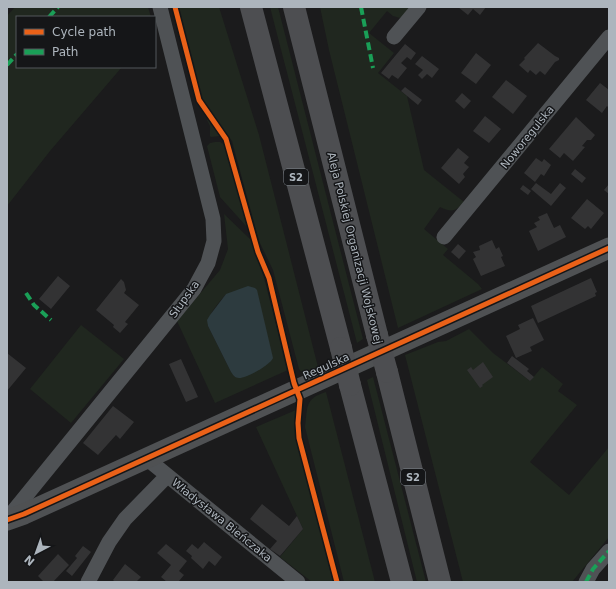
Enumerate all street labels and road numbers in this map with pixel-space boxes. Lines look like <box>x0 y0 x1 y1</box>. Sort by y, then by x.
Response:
street label: Noworegulska <box>498 103 557 171</box>
street label: Aleja Polskiej Organizacji Wojskowej <box>324 151 385 345</box>
road number: S2 <box>284 169 308 185</box>
street label: Słupska <box>167 278 202 320</box>
street label: Regulska <box>301 350 351 382</box>
road number: S2 <box>401 469 425 485</box>
street label: Władysława Bieńczaka <box>169 476 274 565</box>

